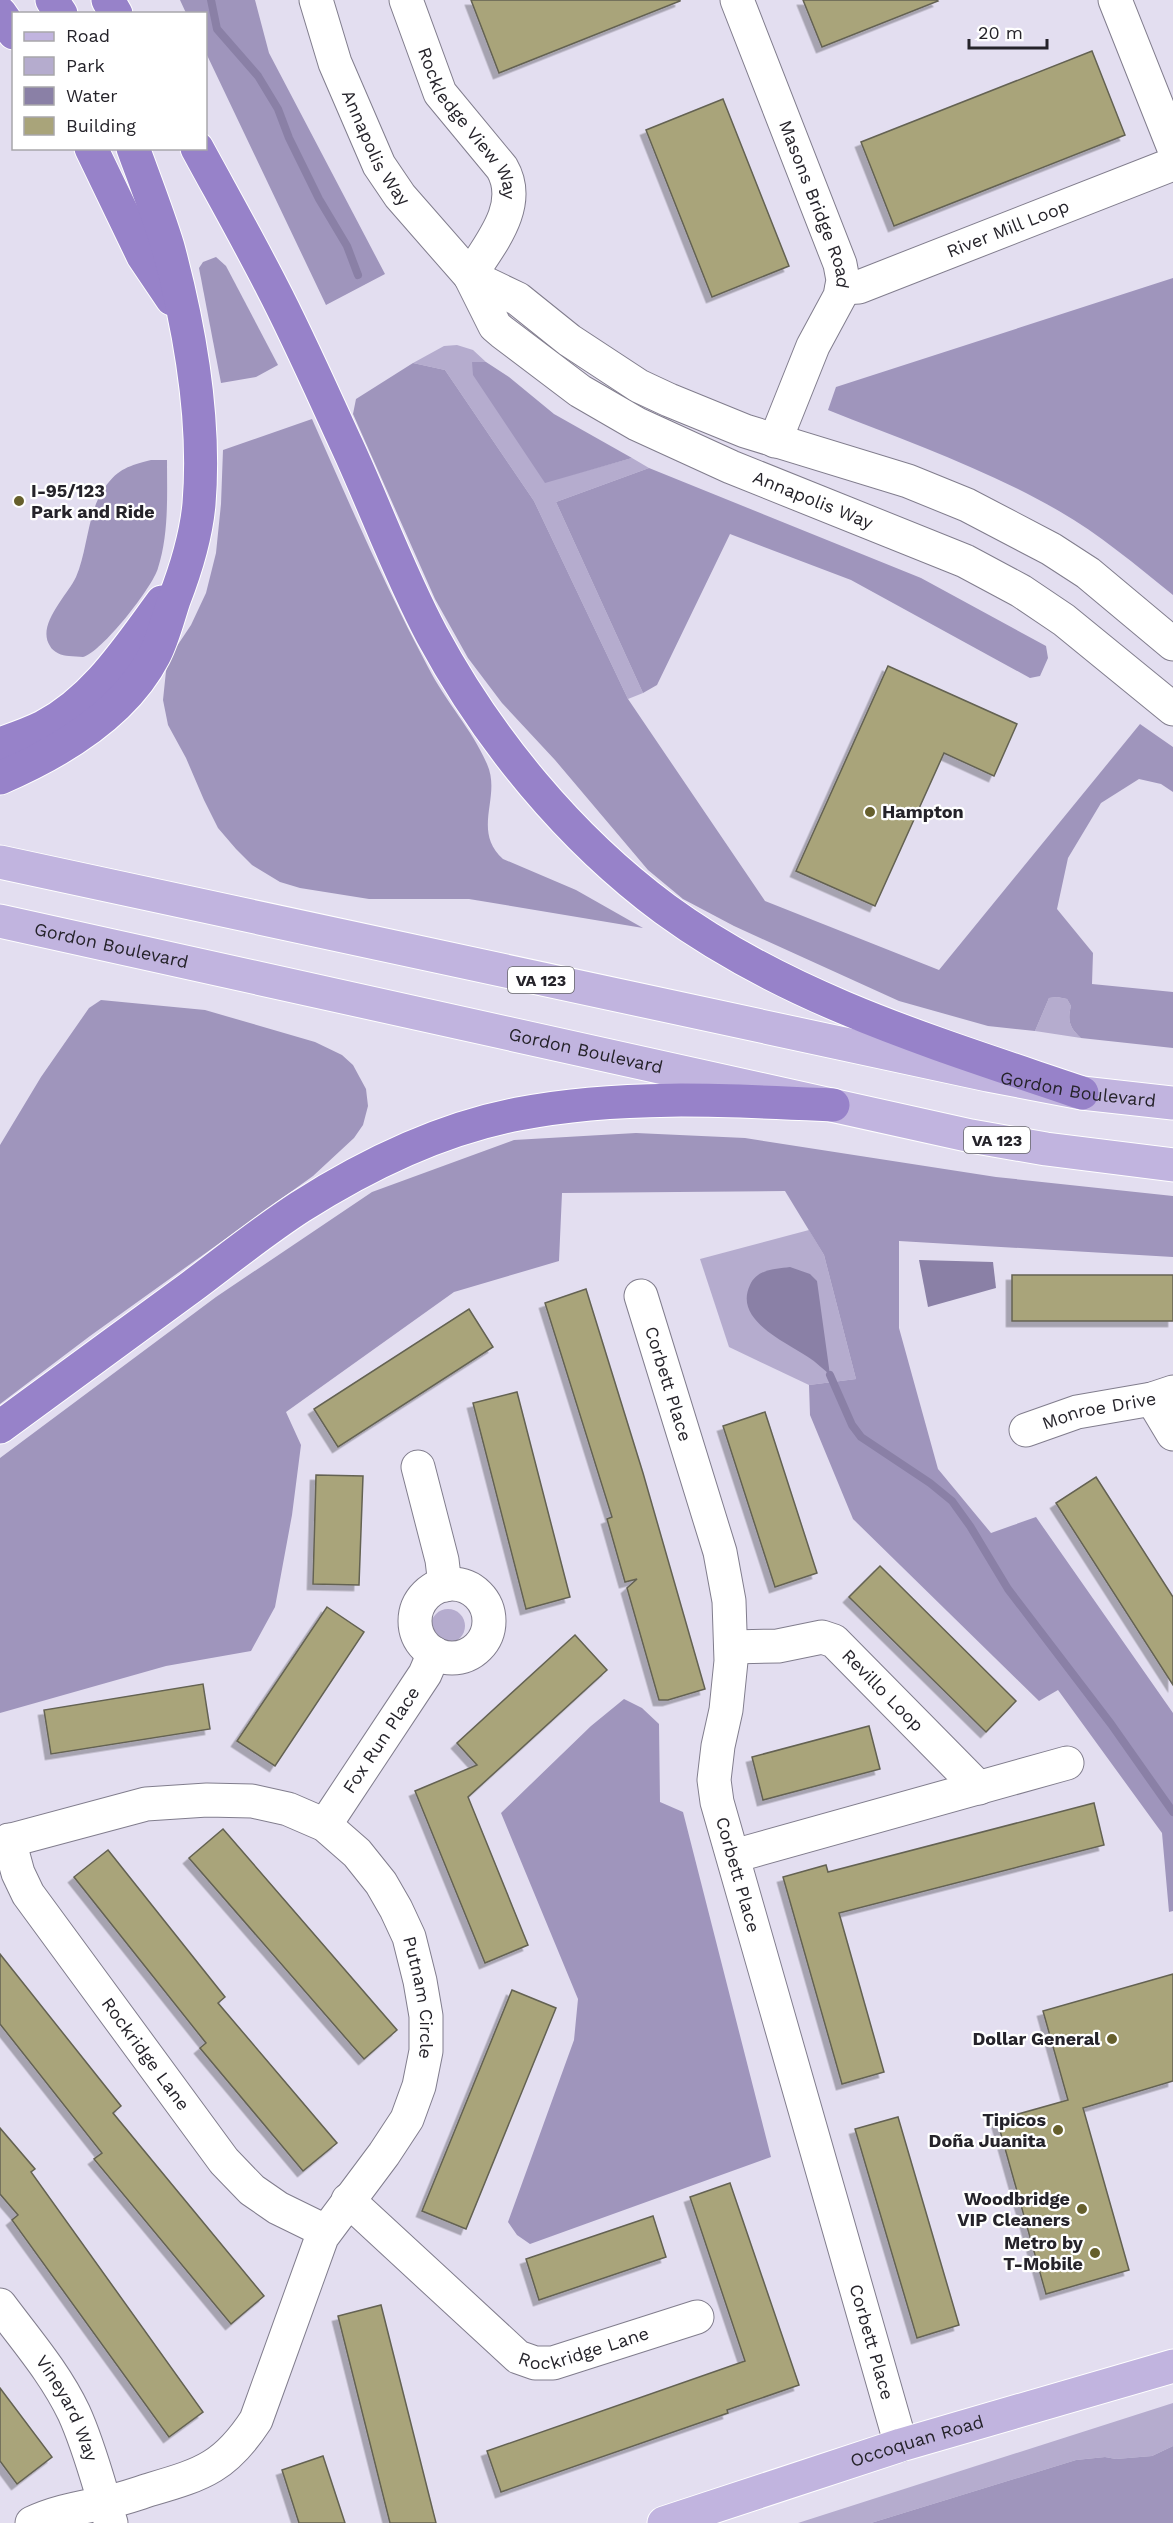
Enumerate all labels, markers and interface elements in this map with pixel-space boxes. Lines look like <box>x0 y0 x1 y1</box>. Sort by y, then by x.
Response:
legend <box>12 12 207 150</box>
scale bar <box>969 12 1047 50</box>
text: 20 m <box>978 22 1023 43</box>
text: Road <box>66 25 110 46</box>
street label: Rockledge View Way <box>414 44 520 200</box>
text: Park <box>66 55 105 76</box>
text: Water <box>66 85 118 106</box>
street label: Annapolis Way <box>338 87 415 210</box>
text: Building <box>66 115 136 136</box>
street label: Masons Bridge Road <box>775 117 854 290</box>
street label: River Mill Loop <box>944 195 1072 262</box>
street label: Annapolis Way <box>750 466 877 533</box>
place label: I-95/123 Park and Ride <box>31 480 155 522</box>
marker: I-95/123 Park and Ride <box>12 494 26 508</box>
place label: Hampton <box>882 801 964 822</box>
marker: Hampton <box>863 805 877 819</box>
street label: Gordon Boulevard <box>32 918 191 972</box>
road number: VA 123 <box>508 967 574 993</box>
street label: Gordon Boulevard <box>507 1023 665 1077</box>
street label: Gordon Boulevard <box>999 1067 1157 1111</box>
road number: VA 123 <box>964 1127 1030 1153</box>
street label: Corbett Place <box>641 1324 696 1444</box>
street label: Monroe Drive <box>1039 1387 1158 1434</box>
street label: Revillo Loop <box>838 1644 928 1736</box>
street label: Fox Run Place <box>338 1683 424 1797</box>
street label: Corbett Place <box>712 1814 765 1935</box>
street label: Putnam Circle <box>399 1934 438 2061</box>
street label: Rockridge Lane <box>98 1993 194 2114</box>
place label: Dollar General <box>972 2028 1100 2049</box>
marker: Dollar General <box>1105 2032 1119 2046</box>
place label: Tipicos Doña Juanita <box>929 2109 1047 2151</box>
marker: Tipicos Doña Juanita <box>1051 2123 1065 2137</box>
place label: Woodbridge VIP Cleaners <box>957 2188 1070 2230</box>
marker: Woodbridge VIP Cleaners <box>1075 2202 1089 2216</box>
place label: Metro by T-Mobile <box>1003 2232 1084 2274</box>
marker: Metro by T-Mobile <box>1088 2246 1102 2260</box>
street label: Corbett Place <box>846 2282 898 2402</box>
street label: Rockridge Lane <box>516 2322 651 2373</box>
street label: Vineyard Way <box>32 2351 103 2465</box>
street label: Occoquan Road <box>848 2411 986 2471</box>

